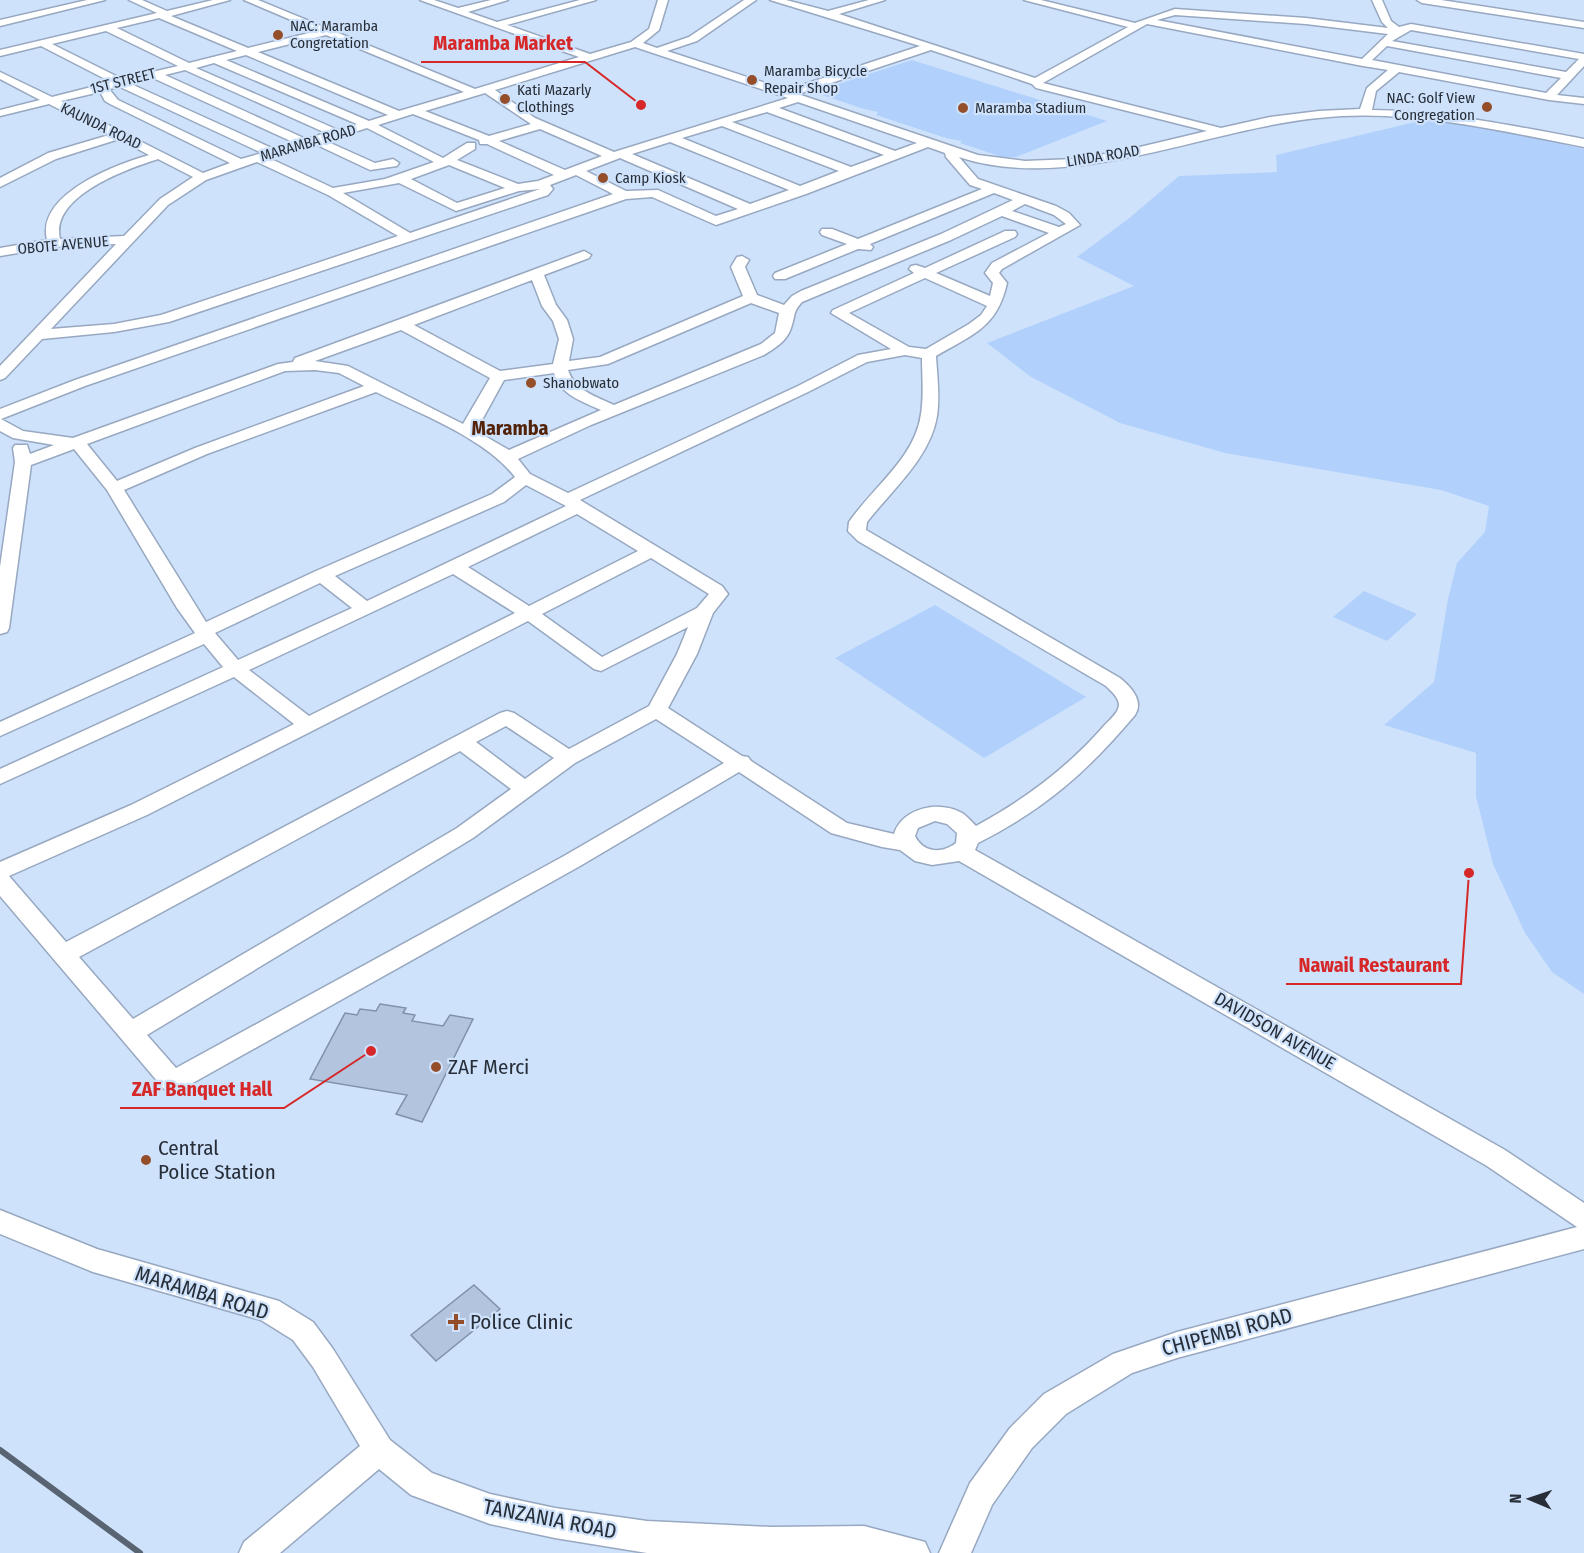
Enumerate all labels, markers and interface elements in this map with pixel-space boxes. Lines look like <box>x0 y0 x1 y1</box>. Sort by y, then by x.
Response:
place label: NAC: Maramba Congretation <box>290 17 378 52</box>
callout: Maramba Market <box>421 24 585 62</box>
marker: NAC: Maramba Congretation <box>271 28 285 42</box>
text: Maramba Market <box>433 31 574 55</box>
place label: Maramba Bicycle Repair Shop <box>764 62 867 97</box>
street label: 1ST STREET <box>88 64 158 98</box>
marker: Maramba Bicycle Repair Shop <box>745 73 759 87</box>
place label: Kati Mazarly Clothings <box>517 81 592 116</box>
place label: NAC: Golf View Congregation <box>1387 89 1475 124</box>
marker: Kati Mazarly Clothings <box>498 92 512 106</box>
street label: KAUNDA ROAD <box>58 99 144 153</box>
place label: Maramba Stadium <box>975 99 1086 117</box>
marker: NAC: Golf View Congregation <box>1480 100 1494 114</box>
marker: Maramba Stadium <box>956 101 970 115</box>
street label: MARAMBA ROAD <box>258 121 358 165</box>
street label: LINDA ROAD <box>1065 141 1141 171</box>
place label: Camp Kiosk <box>615 169 686 187</box>
marker: Camp Kiosk <box>596 171 610 185</box>
street label: OBOTE AVENUE <box>17 232 109 258</box>
place label: Shanobwato <box>543 374 619 392</box>
marker: Shanobwato <box>524 376 538 390</box>
district label: Maramba <box>472 416 549 440</box>
callout: Nawail Restaurant <box>1286 946 1461 984</box>
text: Nawail Restaurant <box>1298 953 1451 977</box>
street label: DAVIDSON AVENUE <box>1211 987 1339 1075</box>
place label: ZAF Merci <box>448 1054 529 1080</box>
marker: ZAF Merci <box>429 1060 443 1074</box>
callout: ZAF Banquet Hall <box>120 1070 284 1108</box>
text: ZAF Banquet Hall <box>132 1077 273 1101</box>
place label: Central Police Station <box>158 1135 276 1185</box>
marker: Central Police Station <box>139 1153 153 1167</box>
street label: MARAMBA ROAD <box>132 1260 272 1326</box>
street label: CHIPEMBI ROAD <box>1159 1302 1295 1362</box>
place label: Police Clinic <box>470 1309 573 1335</box>
marker: Police Clinic <box>447 1313 465 1331</box>
north arrow <box>1500 1469 1560 1529</box>
street label: TANZANIA ROAD <box>481 1493 619 1545</box>
text: N <box>1506 1493 1525 1504</box>

